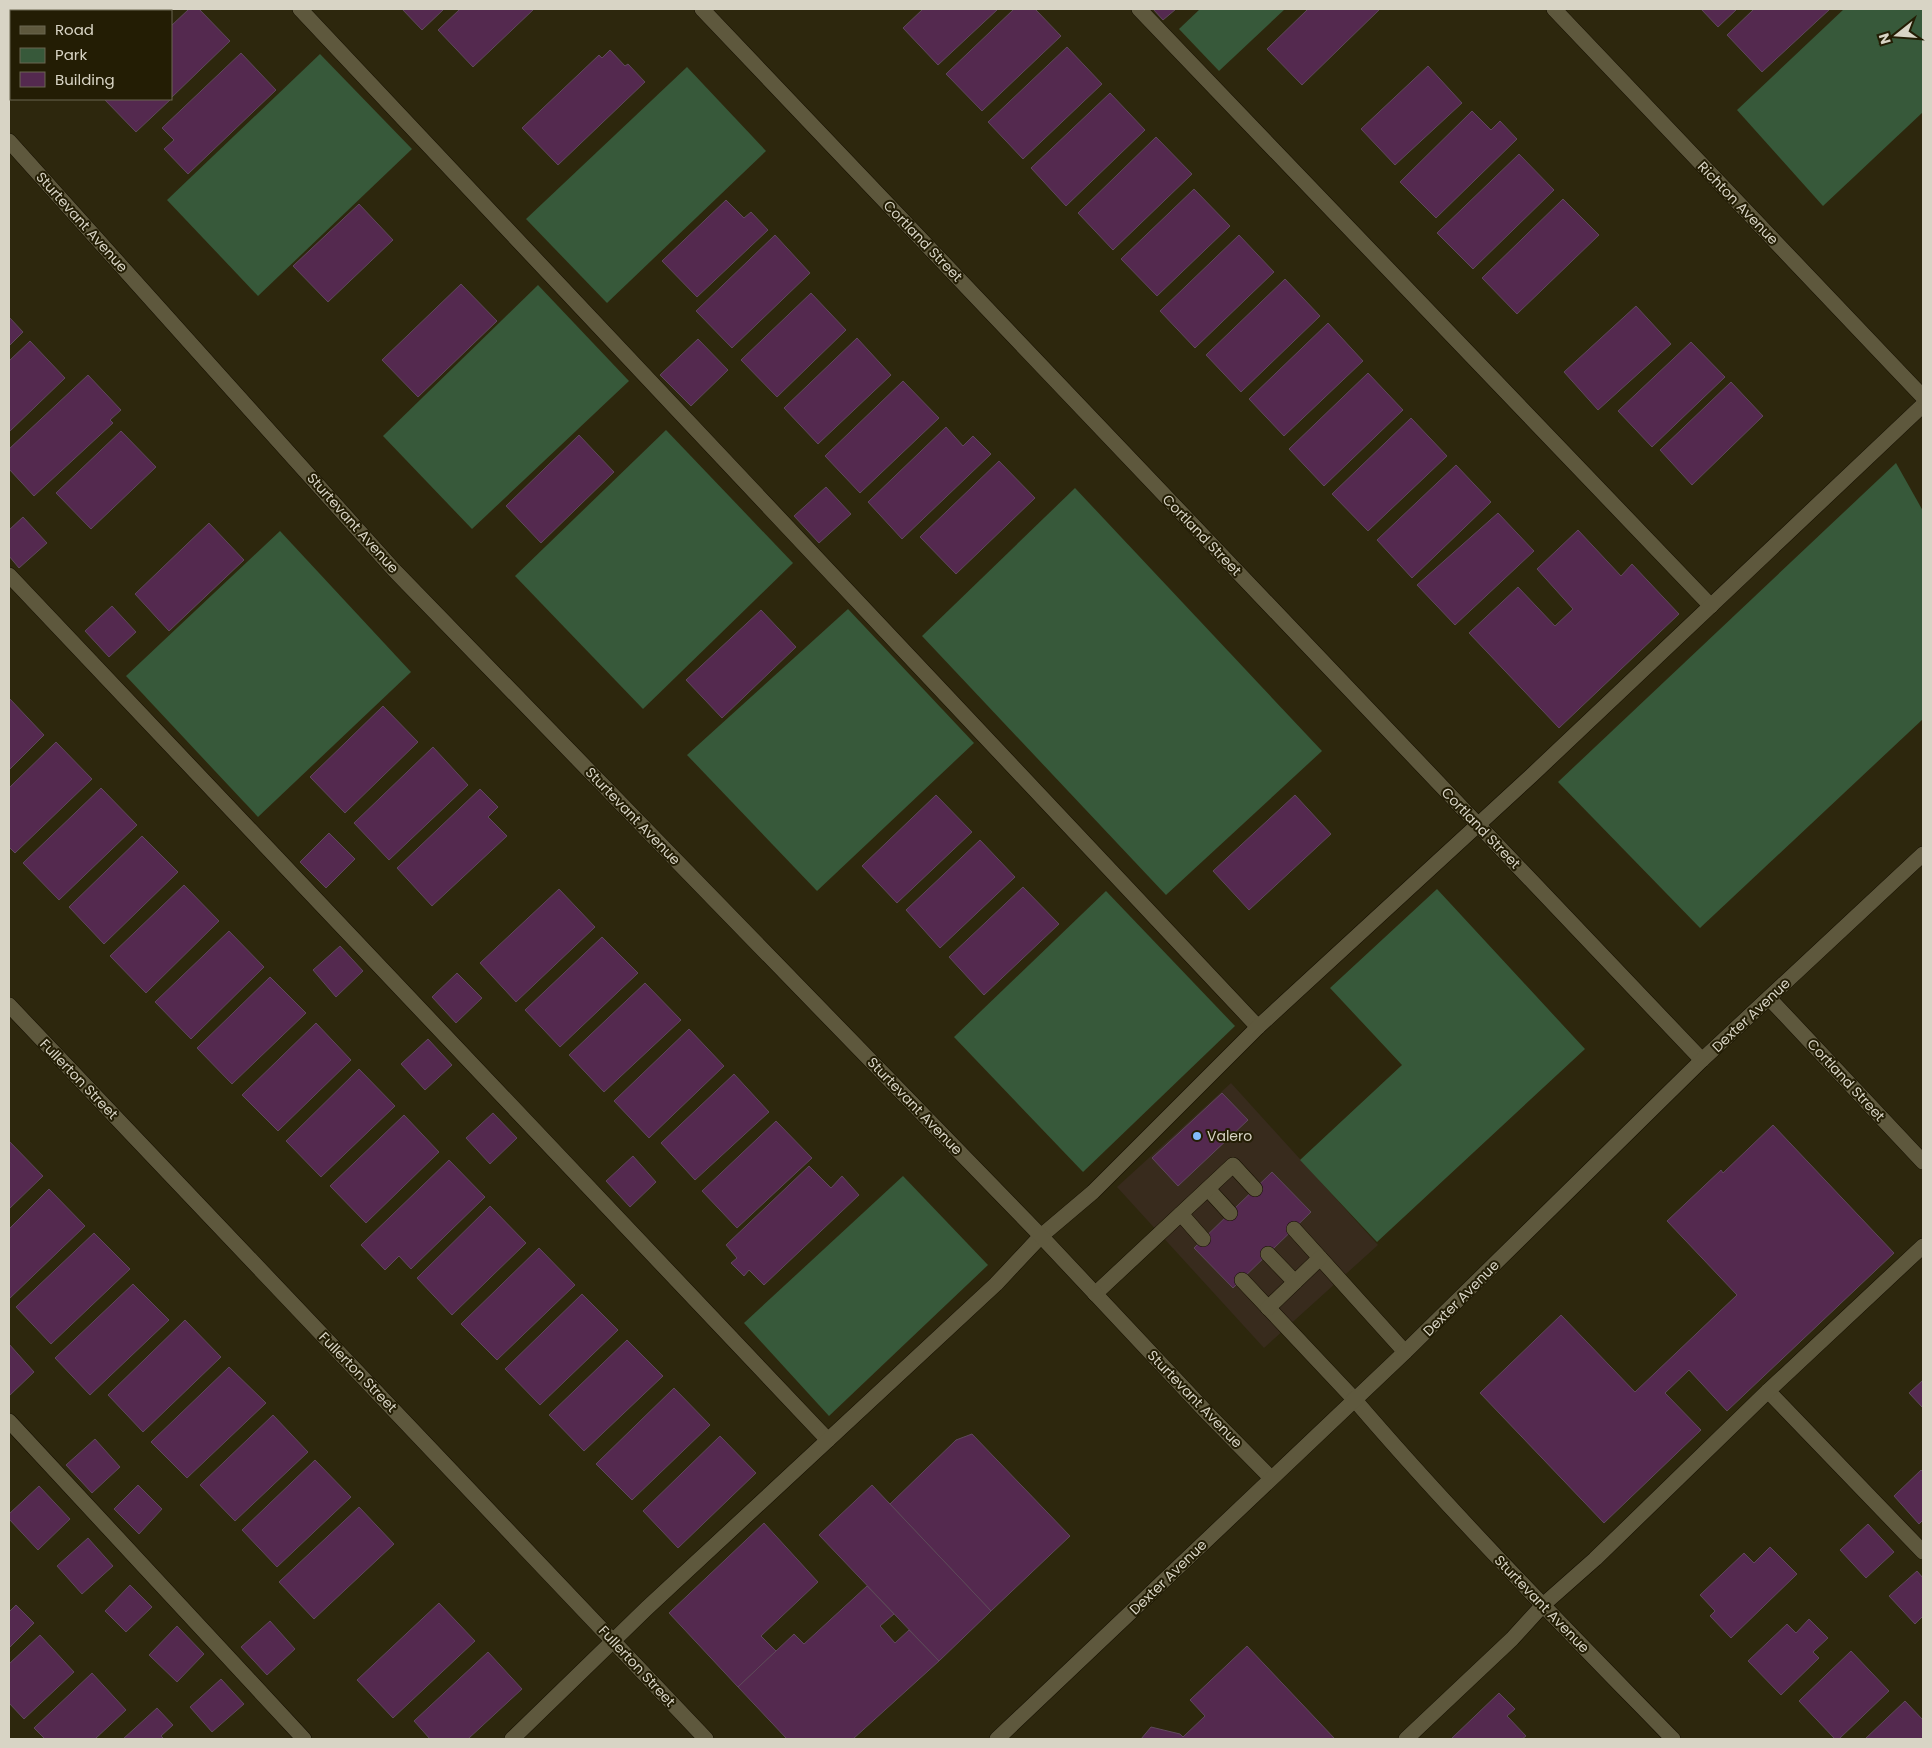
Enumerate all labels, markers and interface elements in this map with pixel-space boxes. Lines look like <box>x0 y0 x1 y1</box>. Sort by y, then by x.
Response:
legend <box>10 10 172 100</box>
north arrow <box>1872 10 1922 60</box>
text: Road <box>55 19 94 40</box>
text: N <box>1873 31 1896 47</box>
text: Park <box>55 44 87 65</box>
text: Building <box>55 69 115 90</box>
street label: Richton Avenue <box>1693 157 1783 249</box>
street label: Sturtevant Avenue <box>31 167 133 277</box>
street label: Cortland Street <box>879 196 967 286</box>
street label: Sturtevant Avenue <box>302 468 404 578</box>
street label: Cortland Street <box>1158 490 1246 580</box>
street label: Sturtevant Avenue <box>581 763 685 870</box>
street label: Cortland Street <box>1437 783 1525 873</box>
street label: Dexter Avenue <box>1707 973 1795 1057</box>
street label: Fullerton Street <box>35 1034 123 1124</box>
street label: Cortland Street <box>1802 1034 1890 1126</box>
street label: Sturtevant Avenue <box>863 1053 967 1160</box>
place label: Valero <box>1207 1126 1252 1146</box>
marker: Valero <box>1191 1130 1203 1142</box>
street label: Dexter Avenue <box>1418 1255 1504 1341</box>
street label: Fullerton Street <box>314 1327 402 1417</box>
street label: Sturtevant Avenue <box>1143 1346 1247 1453</box>
street label: Dexter Avenue <box>1125 1535 1211 1619</box>
street label: Sturtevant Avenue <box>1490 1551 1594 1658</box>
street label: Fullerton Street <box>594 1621 680 1711</box>

